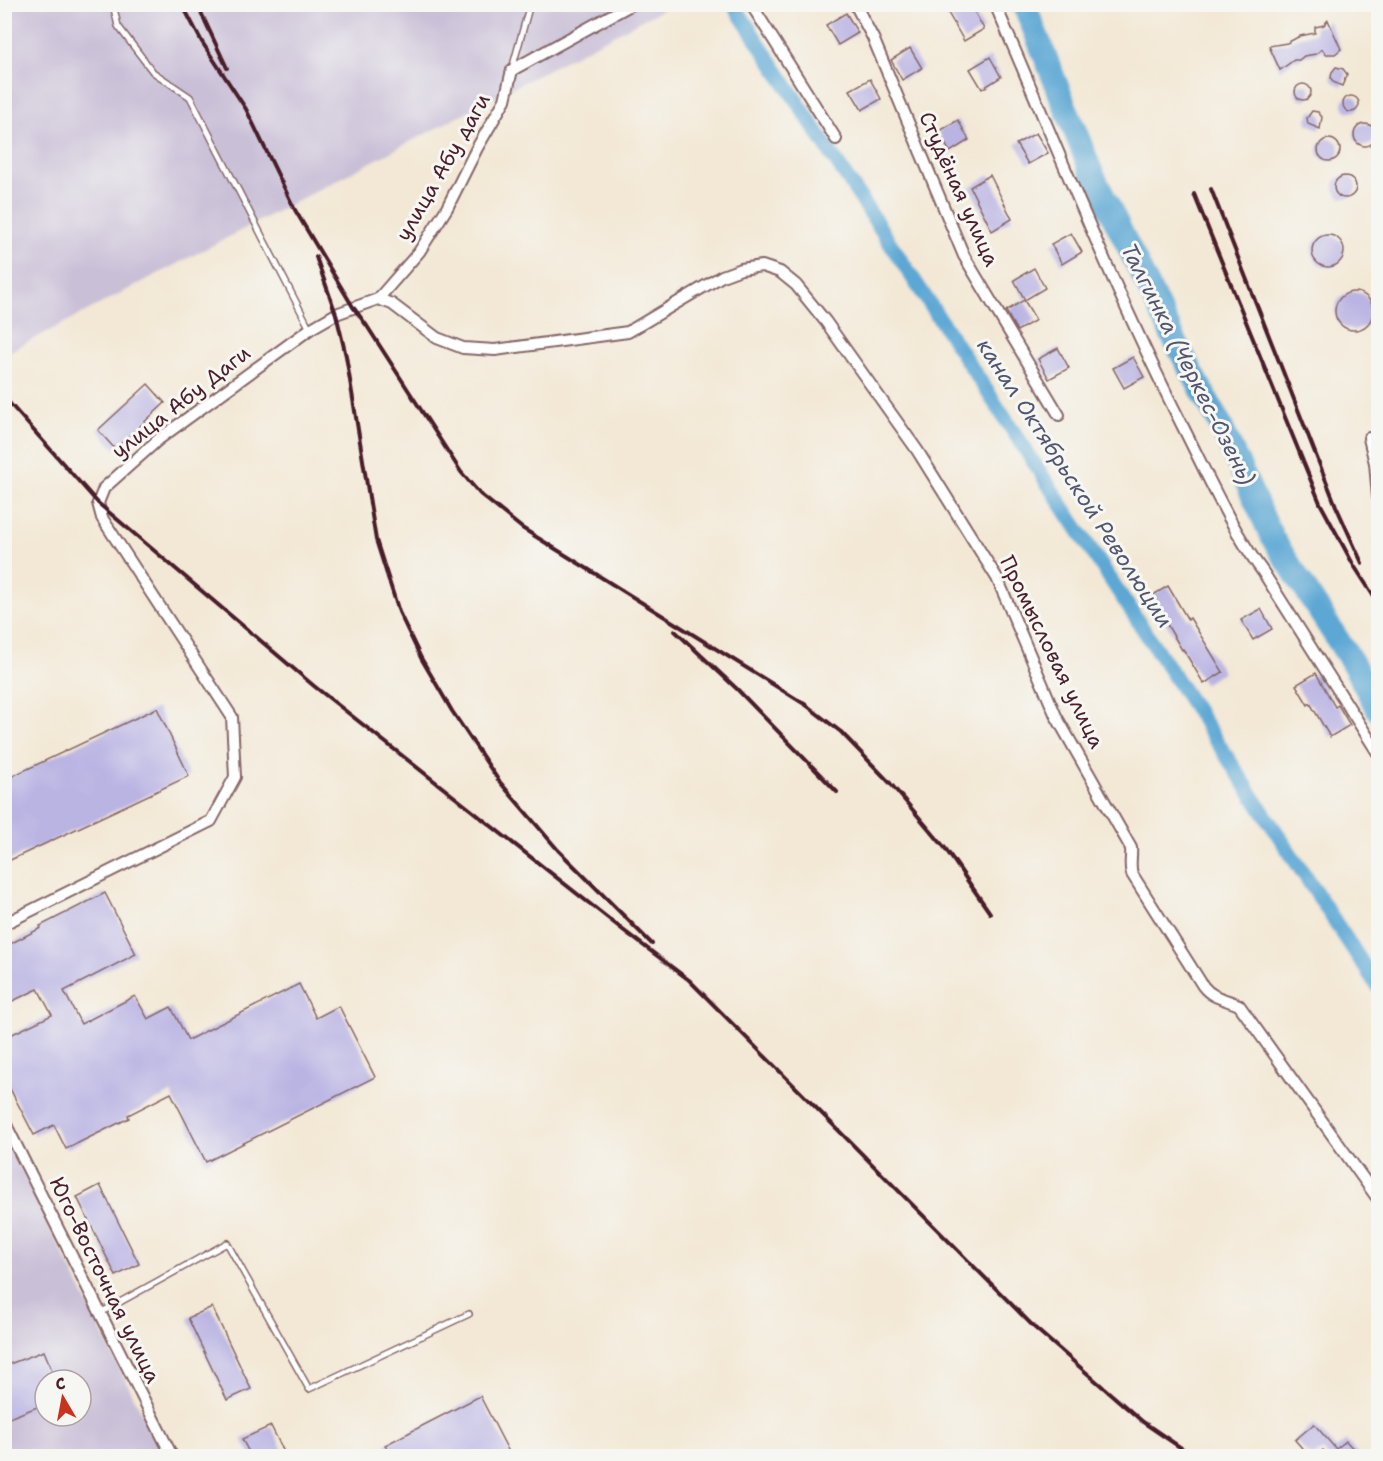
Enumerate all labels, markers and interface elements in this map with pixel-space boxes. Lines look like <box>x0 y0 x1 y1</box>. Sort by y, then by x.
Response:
street label: улица Абу даги <box>389 88 497 246</box>
street label: Студёная улица <box>912 107 1006 271</box>
water label: Талгинка (Черкес-Озень) <box>1114 238 1262 490</box>
water label: канал Октябрьской Революции <box>970 333 1180 633</box>
street label: улица Абу Даги <box>106 339 256 465</box>
street label: Промысловая улица <box>993 551 1111 753</box>
street label: Юго-Восточная улица <box>43 1172 167 1388</box>
north arrow <box>33 1368 93 1428</box>
text: С <box>54 1372 67 1395</box>

